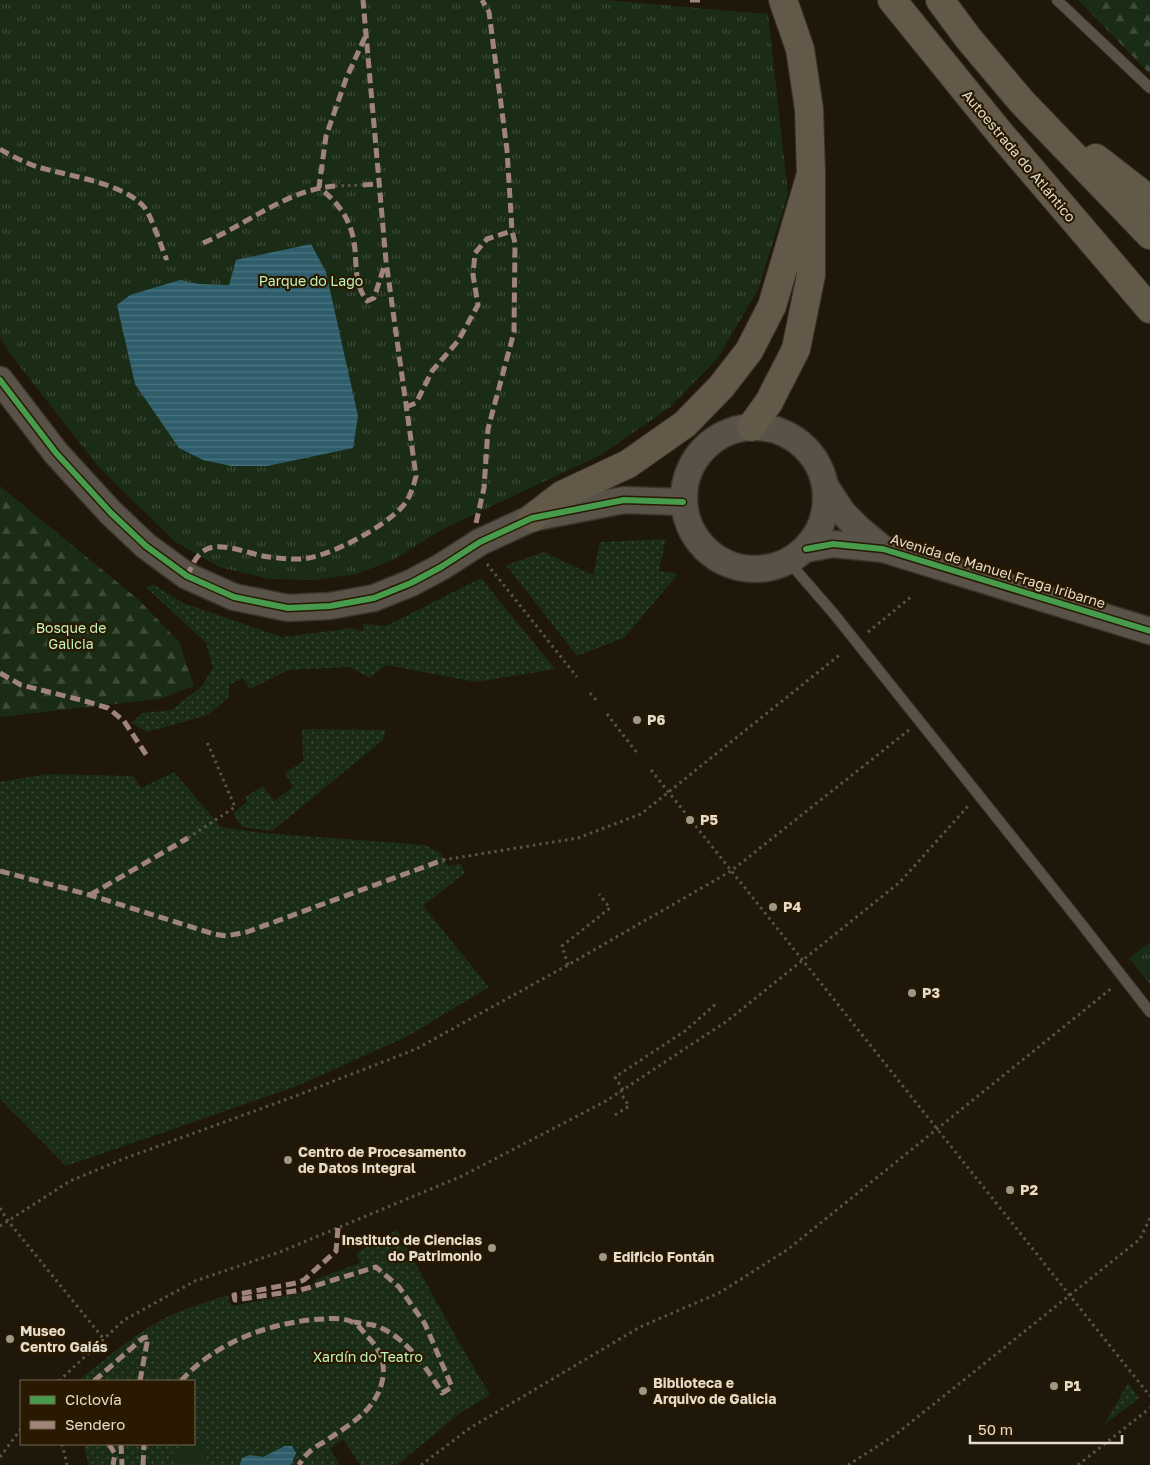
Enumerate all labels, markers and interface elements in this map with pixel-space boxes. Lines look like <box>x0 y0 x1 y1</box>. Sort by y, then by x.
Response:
street label: Autoestrada do Atlántico <box>959 86 1080 225</box>
park label: Parque do Lago <box>259 272 363 289</box>
street label: Avenida de Manuel Fraga Iribarne <box>889 530 1108 611</box>
park label: Bosque de Galicia <box>36 619 106 652</box>
place label: P6 <box>647 711 665 728</box>
marker: P6 <box>631 714 643 726</box>
place label: P5 <box>700 811 718 828</box>
marker: P5 <box>684 814 696 826</box>
place label: P4 <box>783 898 801 915</box>
marker: P4 <box>767 901 779 913</box>
place label: P3 <box>922 984 940 1001</box>
marker: P3 <box>906 987 918 999</box>
place label: Centro de Procesamento de Datos Integral <box>298 1143 466 1176</box>
marker: Centro de Procesamento de Datos Integral <box>282 1154 294 1166</box>
place label: P2 <box>1020 1181 1038 1198</box>
marker: P2 <box>1004 1184 1016 1196</box>
place label: Instituto de Ciencias do Patrimonio <box>341 1231 482 1264</box>
marker: Instituto de Ciencias do Patrimonio <box>486 1242 498 1254</box>
place label: Edificio Fontán <box>613 1248 714 1265</box>
marker: Edificio Fontán <box>597 1251 609 1263</box>
place label: Museo Centro Gaiás <box>20 1322 108 1355</box>
marker: Museo Centro Gaiás <box>4 1333 16 1345</box>
park label: Xardín do Teatro <box>313 1348 423 1365</box>
place label: Biblioteca e Arquivo de Galicia <box>653 1374 776 1407</box>
place label: P1 <box>1064 1377 1081 1394</box>
legend <box>20 1380 195 1445</box>
marker: P1 <box>1048 1380 1060 1392</box>
marker: Biblioteca e Arquivo de Galicia <box>637 1385 649 1397</box>
text: Ciclovía <box>65 1390 122 1408</box>
scale bar <box>970 1412 1122 1444</box>
text: Sendero <box>65 1415 125 1433</box>
text: 50 m <box>978 1420 1013 1438</box>

